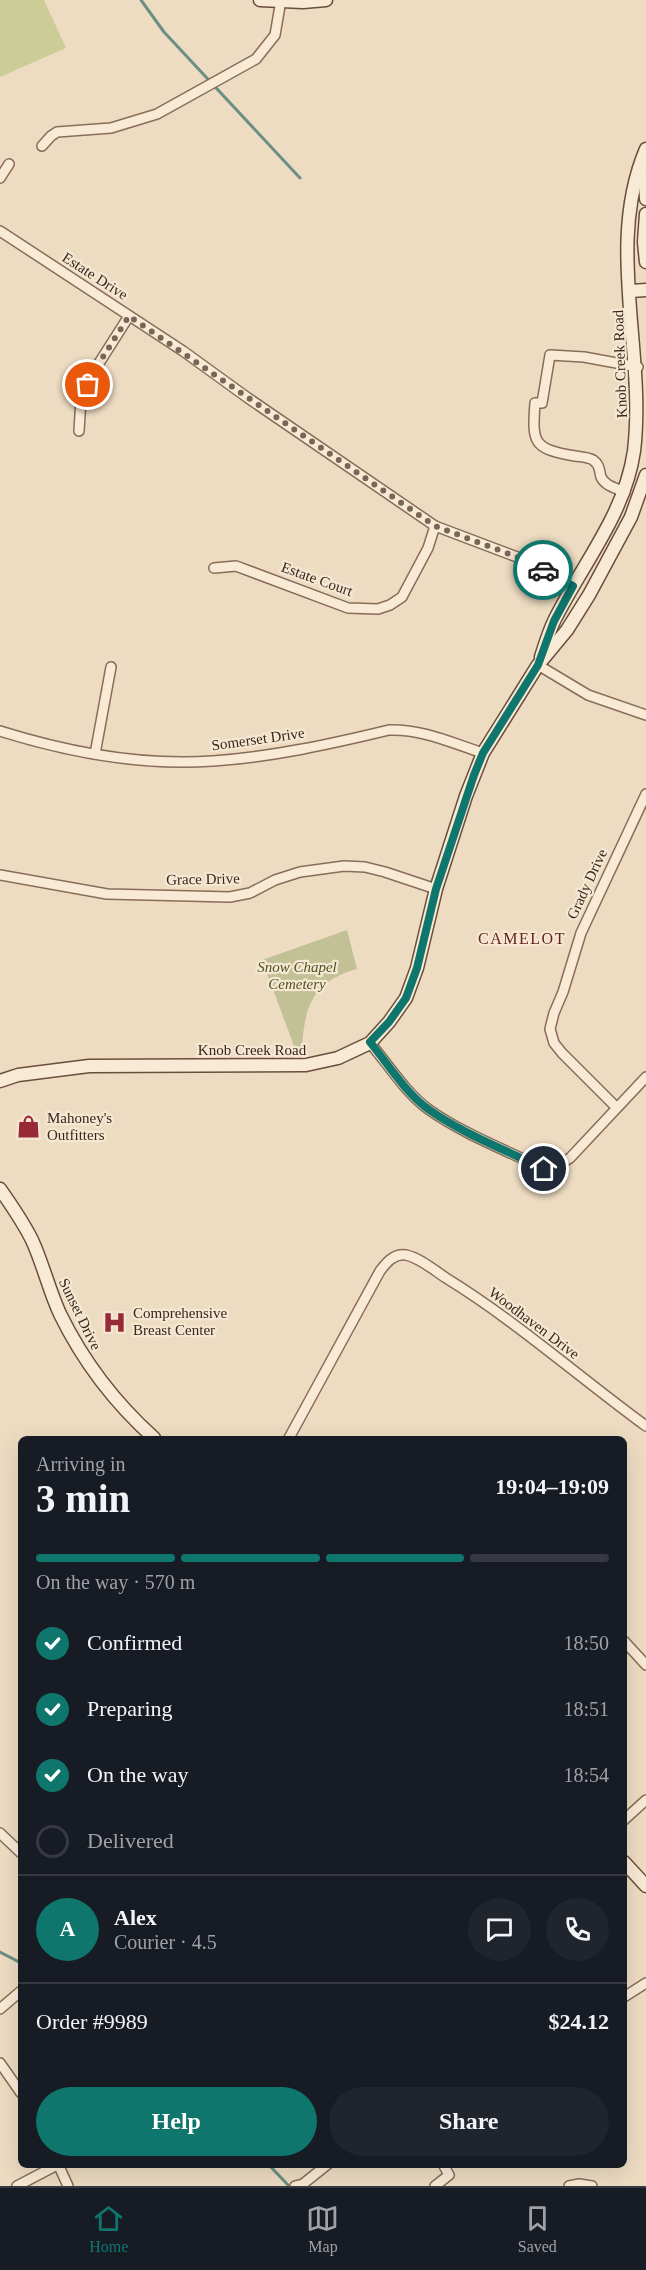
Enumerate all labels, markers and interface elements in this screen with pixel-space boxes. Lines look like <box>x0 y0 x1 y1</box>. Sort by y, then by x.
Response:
street label: Estate Drive <box>59 249 131 303</box>
street label: Knob Creek Road <box>610 309 630 418</box>
pin <box>62 359 113 410</box>
icon: bag <box>71 368 104 401</box>
courier <box>513 540 573 600</box>
icon: car <box>527 554 560 587</box>
street label: Estate Court <box>279 559 356 600</box>
street label: Somerset Drive <box>210 725 306 753</box>
street label: Grady Drive <box>564 846 610 922</box>
street label: Grace Drive <box>166 870 240 888</box>
district label: CAMELOT <box>478 930 566 947</box>
park label: Snow Chapel Cemetery <box>257 959 337 992</box>
street label: Knob Creek Road <box>198 1042 307 1058</box>
place label: Mahoney's Outfitters <box>47 1110 112 1143</box>
shop icon: Mahoney's Outfitters <box>16 1114 42 1140</box>
pin <box>518 1143 569 1194</box>
icon: home <box>527 1152 560 1185</box>
street label: Sunset Drive <box>56 1275 104 1353</box>
street label: Woodhaven Drive <box>486 1284 583 1362</box>
place label: Comprehensive Breast Center <box>133 1305 227 1338</box>
hospital icon: Comprehensive Breast Center <box>102 1309 128 1335</box>
text: Arriving in <box>36 1453 125 1475</box>
text: 19:04–19:09 <box>495 1474 609 1499</box>
text: 3 min <box>36 1477 130 1520</box>
text: On the way · 570 m <box>36 1571 195 1593</box>
icon: check <box>36 1627 69 1660</box>
text: Confirmed <box>87 1630 182 1655</box>
text: 18:50 <box>563 1632 609 1654</box>
icon: check <box>36 1693 69 1726</box>
text: Preparing <box>87 1696 173 1721</box>
text: 18:51 <box>563 1698 609 1720</box>
icon: check <box>36 1759 69 1792</box>
text: On the way <box>87 1762 188 1787</box>
text: 18:54 <box>563 1764 609 1786</box>
text: Delivered <box>87 1828 174 1853</box>
button: chat <box>468 1898 531 1961</box>
button: phone <box>546 1898 609 1961</box>
text: Alex <box>114 1905 157 1930</box>
text: A <box>60 1916 75 1941</box>
text: Courier · 4.5 <box>114 1931 217 1953</box>
text: Order #9989 <box>36 2009 148 2034</box>
text: $24.12 <box>549 2009 609 2034</box>
button: Help <box>36 2087 317 2156</box>
button: Share <box>329 2087 609 2156</box>
tab: Home <box>89 2202 128 2256</box>
tab: Map <box>306 2202 339 2256</box>
tab: Saved <box>518 2202 557 2256</box>

